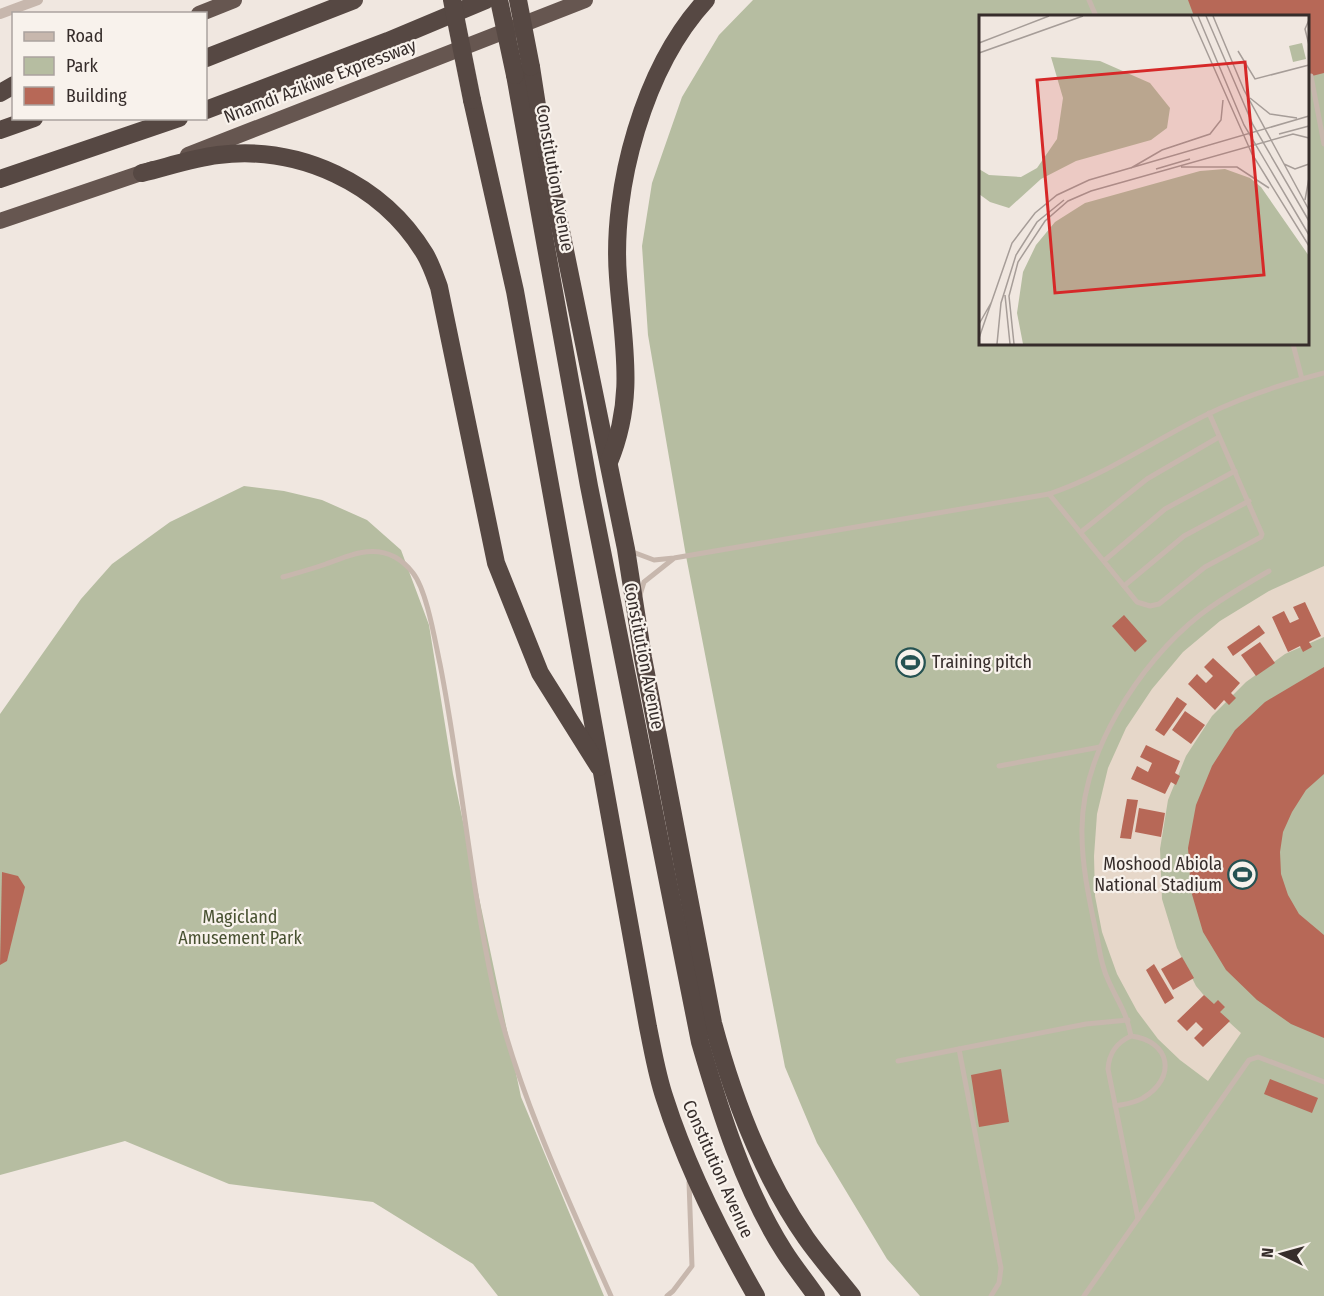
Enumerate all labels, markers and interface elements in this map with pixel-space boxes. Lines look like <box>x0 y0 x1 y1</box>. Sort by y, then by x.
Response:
legend <box>12 12 207 120</box>
inset map <box>979 15 1309 345</box>
text: Road <box>66 25 103 47</box>
street label: Nnamdi Azikiwe Expressway <box>221 34 419 128</box>
text: Park <box>66 55 99 77</box>
text: Building <box>66 85 127 107</box>
street label: Constitution Avenue <box>531 103 579 253</box>
street label: Constitution Avenue <box>619 581 669 731</box>
sports icon: Training pitch <box>895 646 927 678</box>
place label: Training pitch <box>932 651 1032 673</box>
place label: Moshood Abiola National Stadium <box>1094 853 1222 896</box>
sports icon: Moshood Abiola National Stadium <box>1227 858 1259 890</box>
park label: Magicland Amusement Park <box>178 906 302 949</box>
street label: Constitution Avenue <box>678 1097 758 1242</box>
north arrow <box>1252 1224 1312 1284</box>
text: N <box>1258 1247 1277 1258</box>

